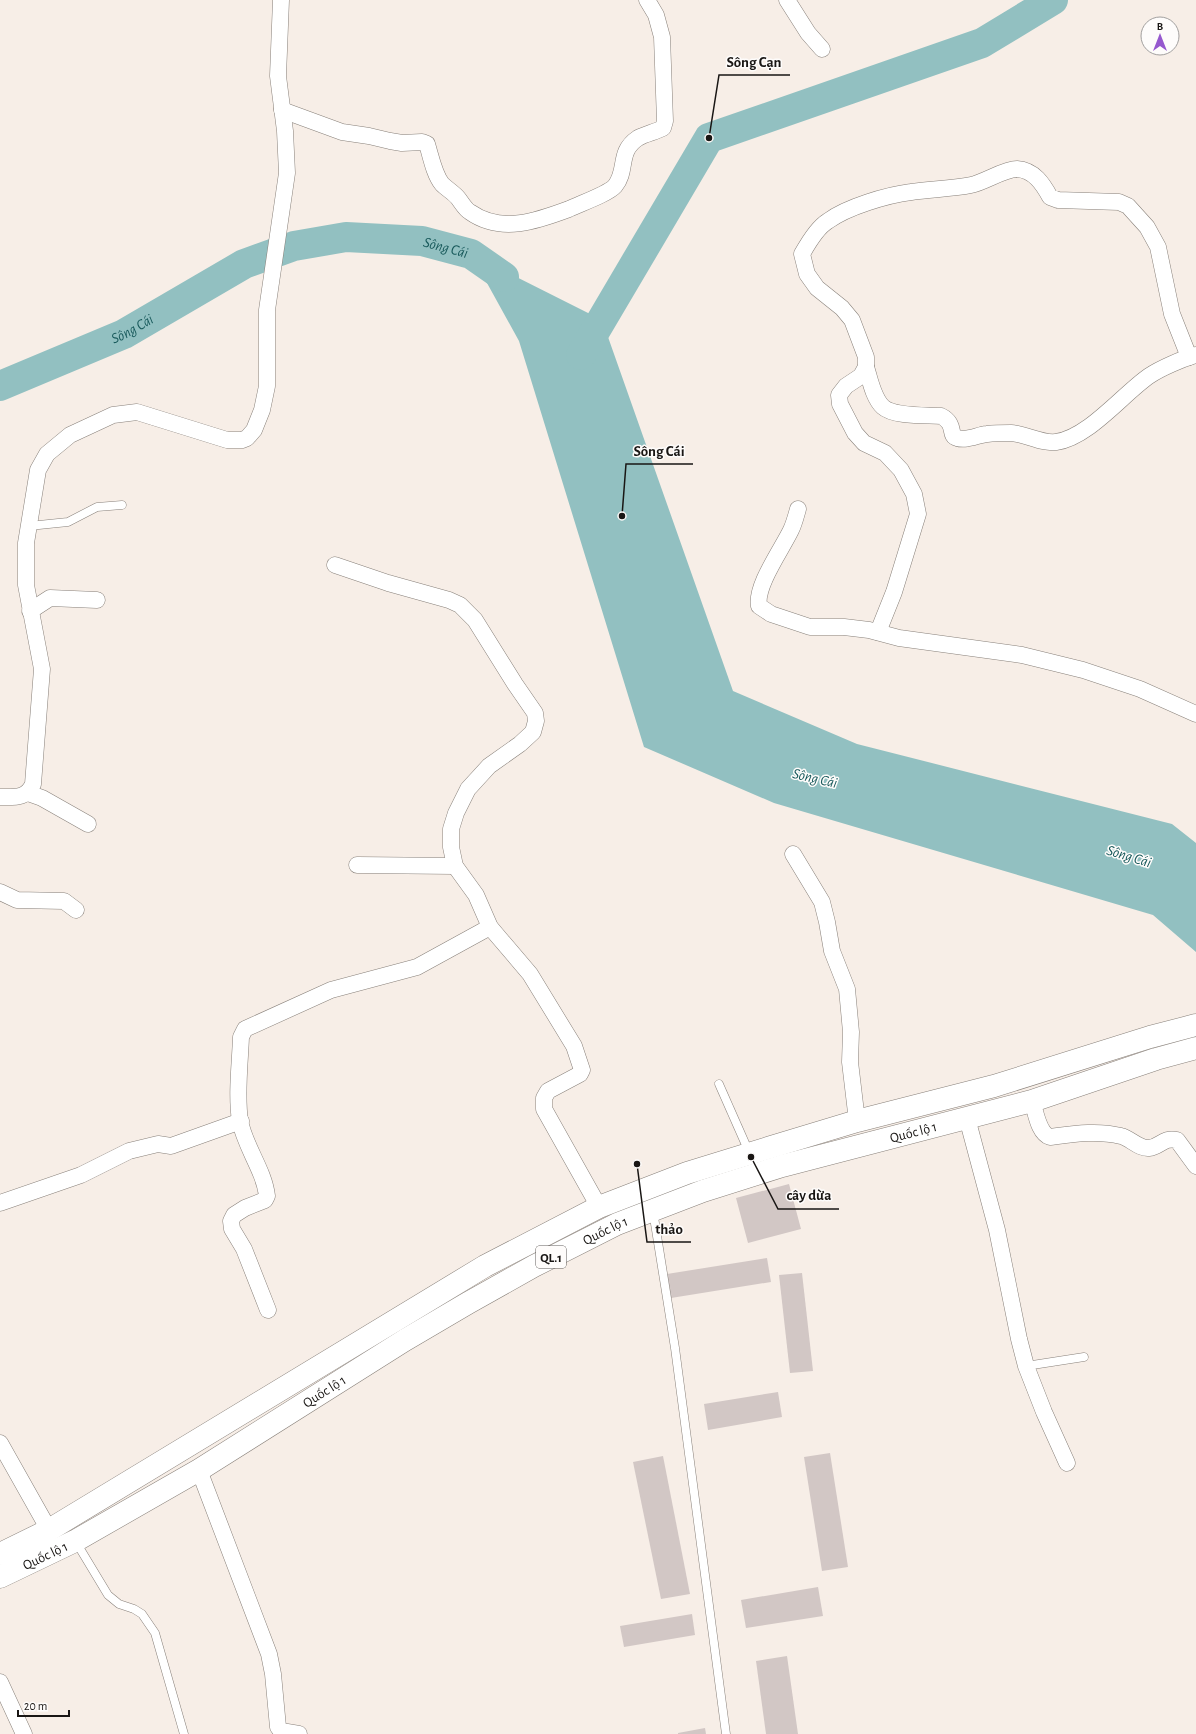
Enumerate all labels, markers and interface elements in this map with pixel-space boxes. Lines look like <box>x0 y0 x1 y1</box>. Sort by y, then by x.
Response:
north arrow <box>1140 16 1180 56</box>
text: B <box>1157 21 1164 32</box>
callout: Sông Cạn <box>719 48 790 75</box>
text: Sông Cạn <box>726 55 782 70</box>
water label: Sông Cái <box>422 235 470 261</box>
water label: Sông Cái <box>109 312 156 347</box>
callout: Sông Cái <box>626 437 693 464</box>
text: Sông Cái <box>633 444 685 459</box>
water label: Sông Cái <box>791 766 839 791</box>
water label: Sông Cái <box>1105 843 1153 870</box>
street label: Quốc lộ 1 <box>888 1120 939 1146</box>
callout: cây dừa <box>778 1182 839 1209</box>
text: cây dừa <box>786 1188 832 1203</box>
street label: Quốc lộ 1 <box>581 1215 630 1248</box>
callout: thảo <box>647 1215 691 1242</box>
text: thảo <box>655 1222 683 1237</box>
road number: QL.1 <box>536 1246 566 1268</box>
street label: Quốc lộ 1 <box>301 1373 349 1411</box>
street label: Quốc lộ 1 <box>21 1540 70 1573</box>
scale bar <box>18 1692 69 1718</box>
text: 20 m <box>24 1700 47 1712</box>

